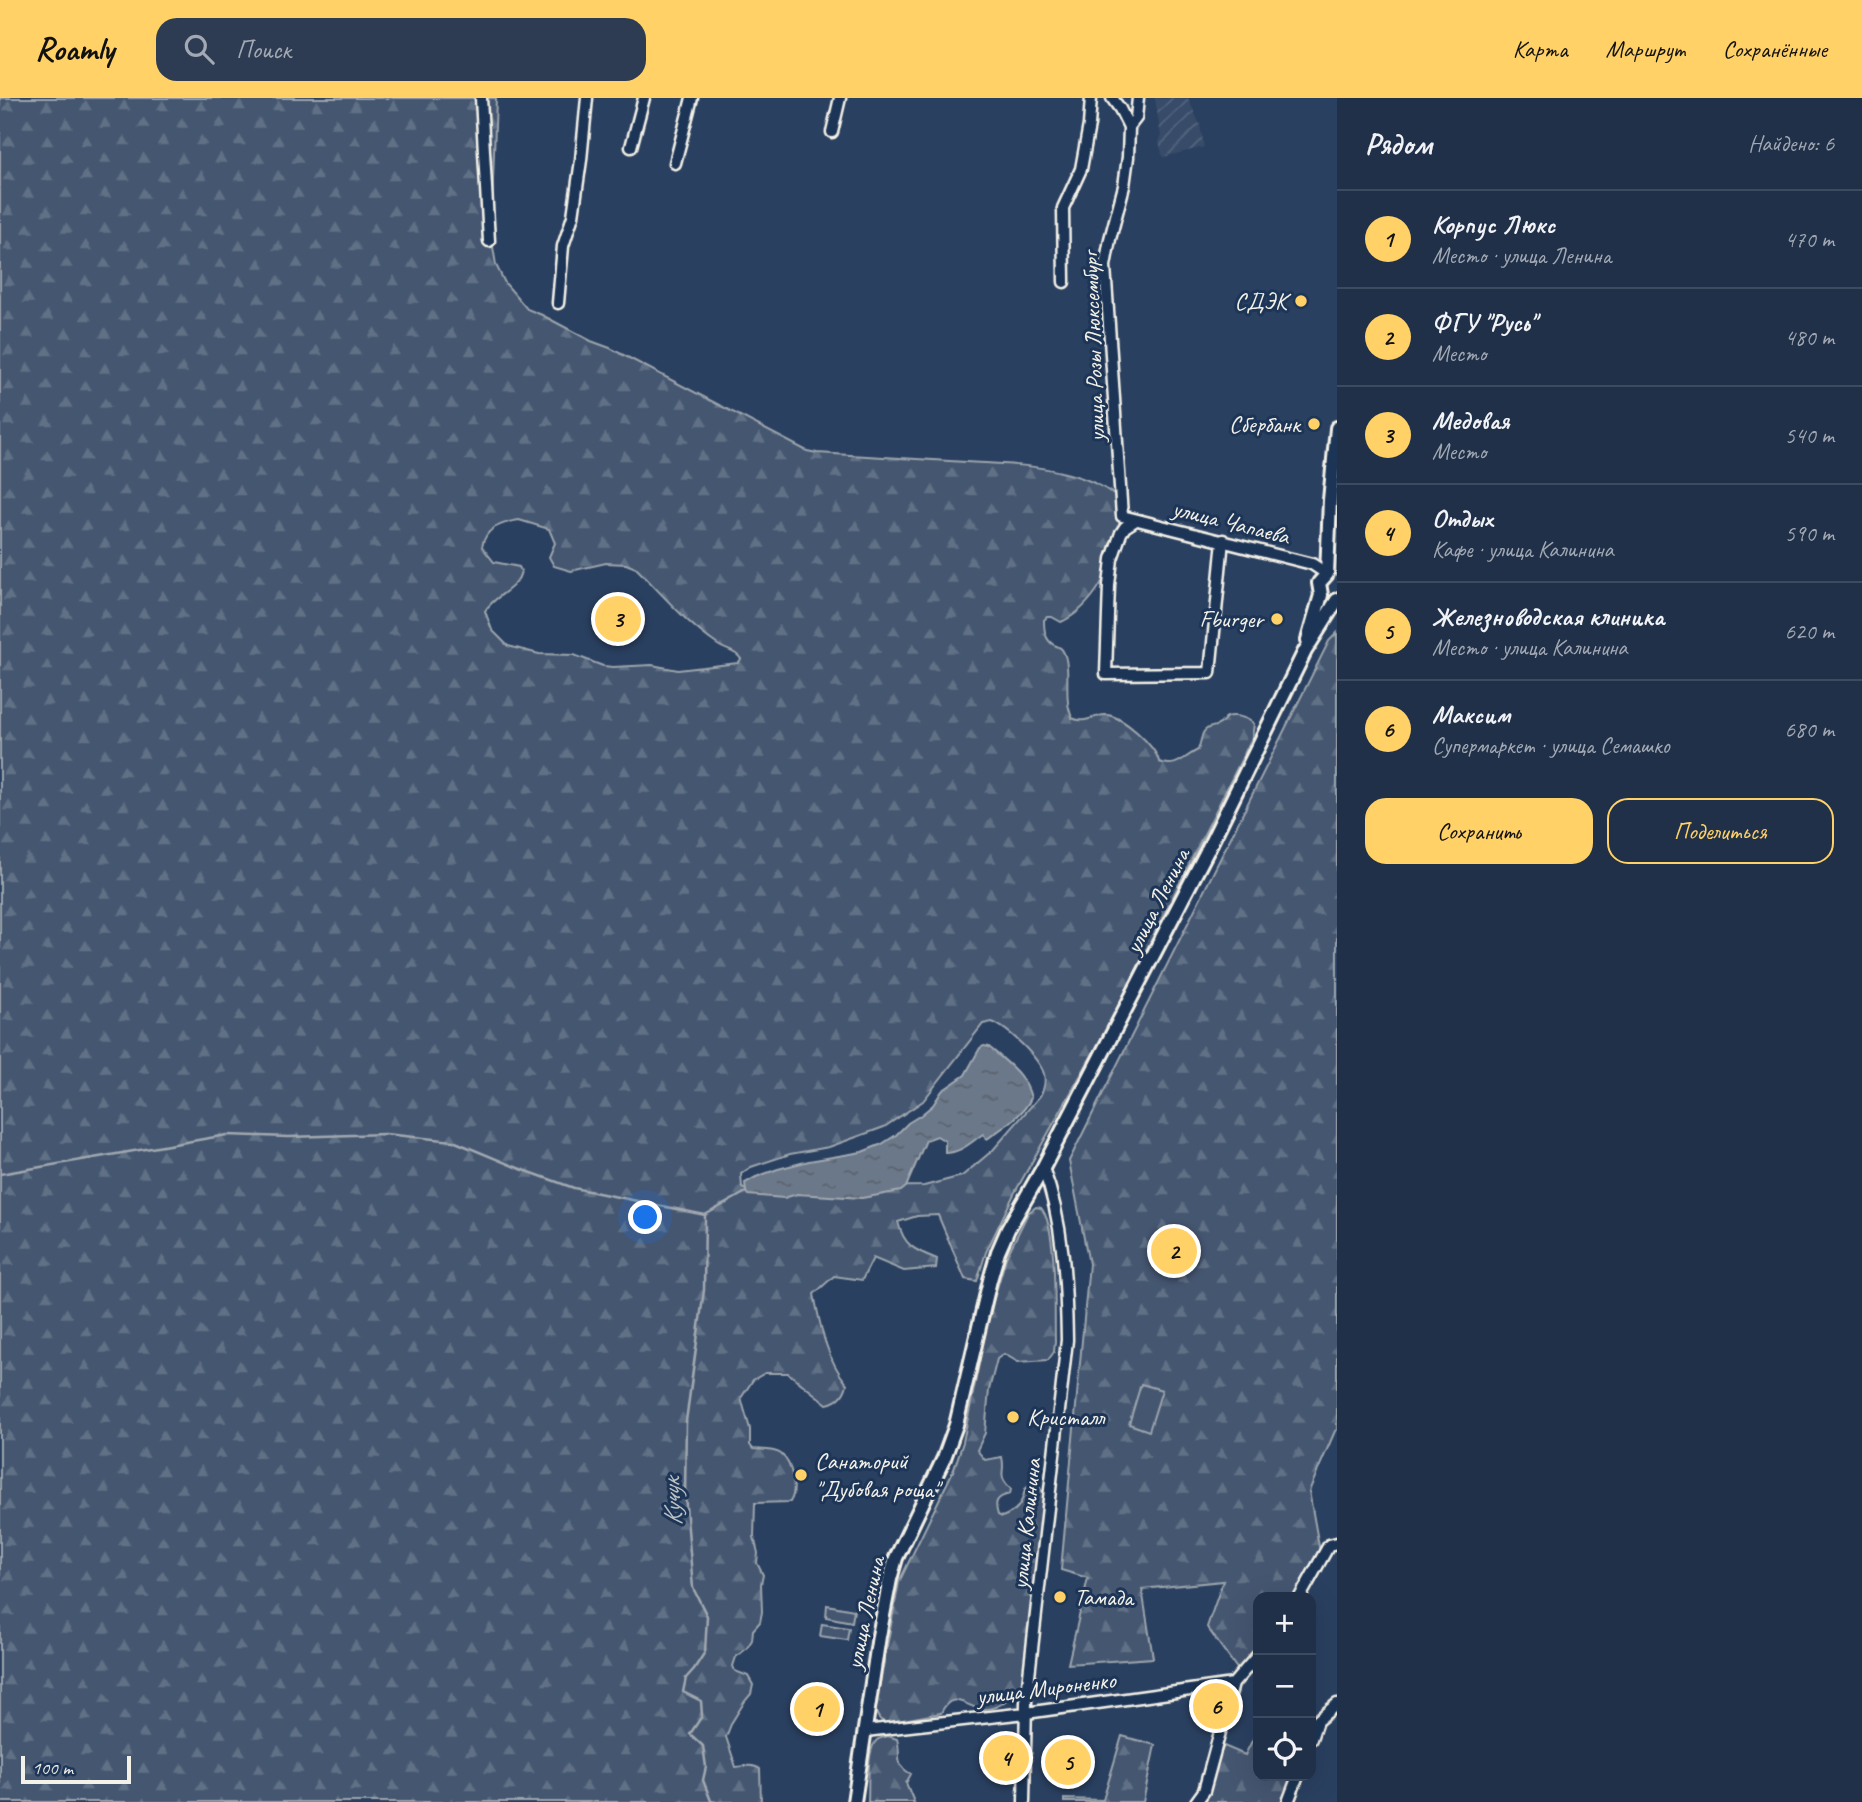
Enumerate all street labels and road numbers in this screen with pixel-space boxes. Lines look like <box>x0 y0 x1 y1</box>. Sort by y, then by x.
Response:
street label: улица Розы Люксембург <box>1075 248 1111 444</box>
street label: улица Чапаева <box>1168 493 1294 551</box>
street label: улица Ленина <box>1117 841 1197 960</box>
street label: улица Калинина <box>1004 1456 1048 1593</box>
street label: улица Ленина <box>838 1552 892 1674</box>
street label: улица Мироненко <box>973 1664 1119 1712</box>

